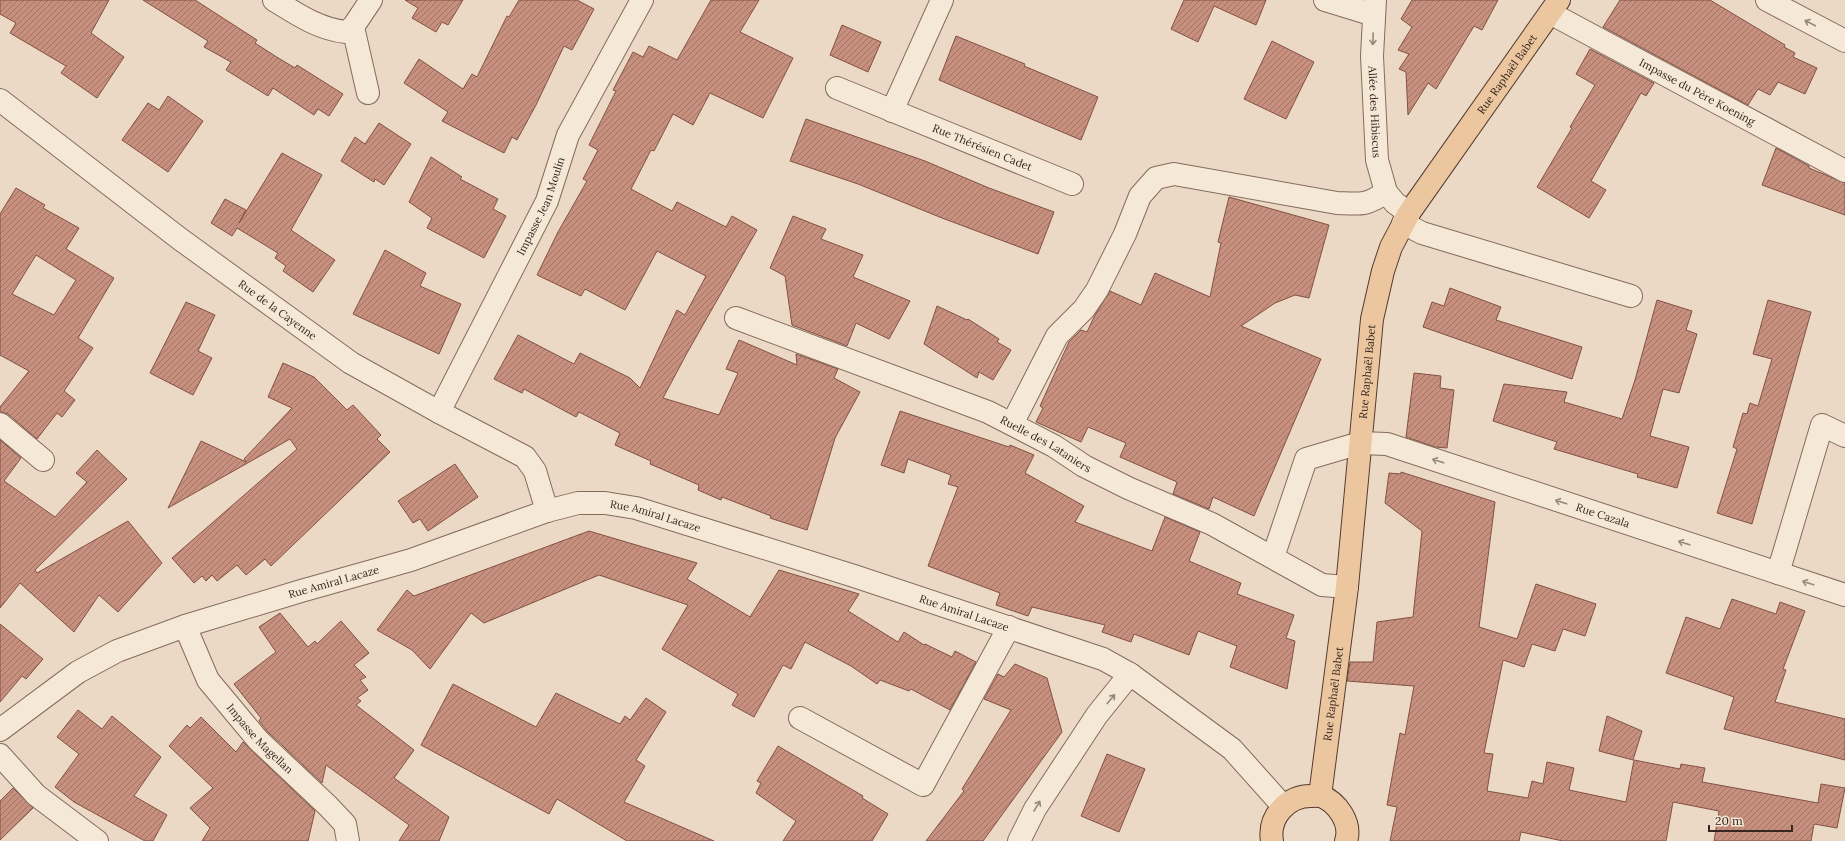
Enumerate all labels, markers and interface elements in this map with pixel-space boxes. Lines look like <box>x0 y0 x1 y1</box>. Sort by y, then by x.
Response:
one-way arrow <box>1805 18 1817 26</box>
street label: Rue Raphaël Babet <box>1474 31 1540 117</box>
one-way arrow <box>1369 32 1376 45</box>
street label: Impasse du Père Koening <box>1637 55 1758 129</box>
street label: Allée des Hibiscus <box>1365 65 1384 158</box>
street label: Rue Thérésien Cadet <box>930 121 1035 174</box>
street label: Impasse Jean Moulin <box>513 155 568 258</box>
street label: Rue de la Cayenne <box>236 277 320 343</box>
street label: Rue Raphaël Babet <box>1356 323 1379 420</box>
street label: Ruelle des Lataniers <box>998 413 1093 475</box>
one-way arrow <box>1432 456 1444 464</box>
street label: Rue Amiral Lacaze <box>609 497 703 535</box>
one-way arrow <box>1555 497 1567 505</box>
street label: Rue Cazala <box>1574 500 1632 531</box>
one-way arrow <box>1679 538 1691 546</box>
street label: Rue Amiral Lacaze <box>287 562 381 601</box>
one-way arrow <box>1802 579 1815 586</box>
street label: Rue Amiral Lacaze <box>918 591 1011 634</box>
street label: Rue Raphaël Babet <box>1320 645 1346 742</box>
one-way arrow <box>1106 694 1115 705</box>
street label: Impasse Magellan <box>224 701 296 777</box>
one-way arrow <box>1033 801 1041 812</box>
scale bar <box>1709 807 1792 833</box>
text: 20 m <box>1715 813 1743 828</box>

